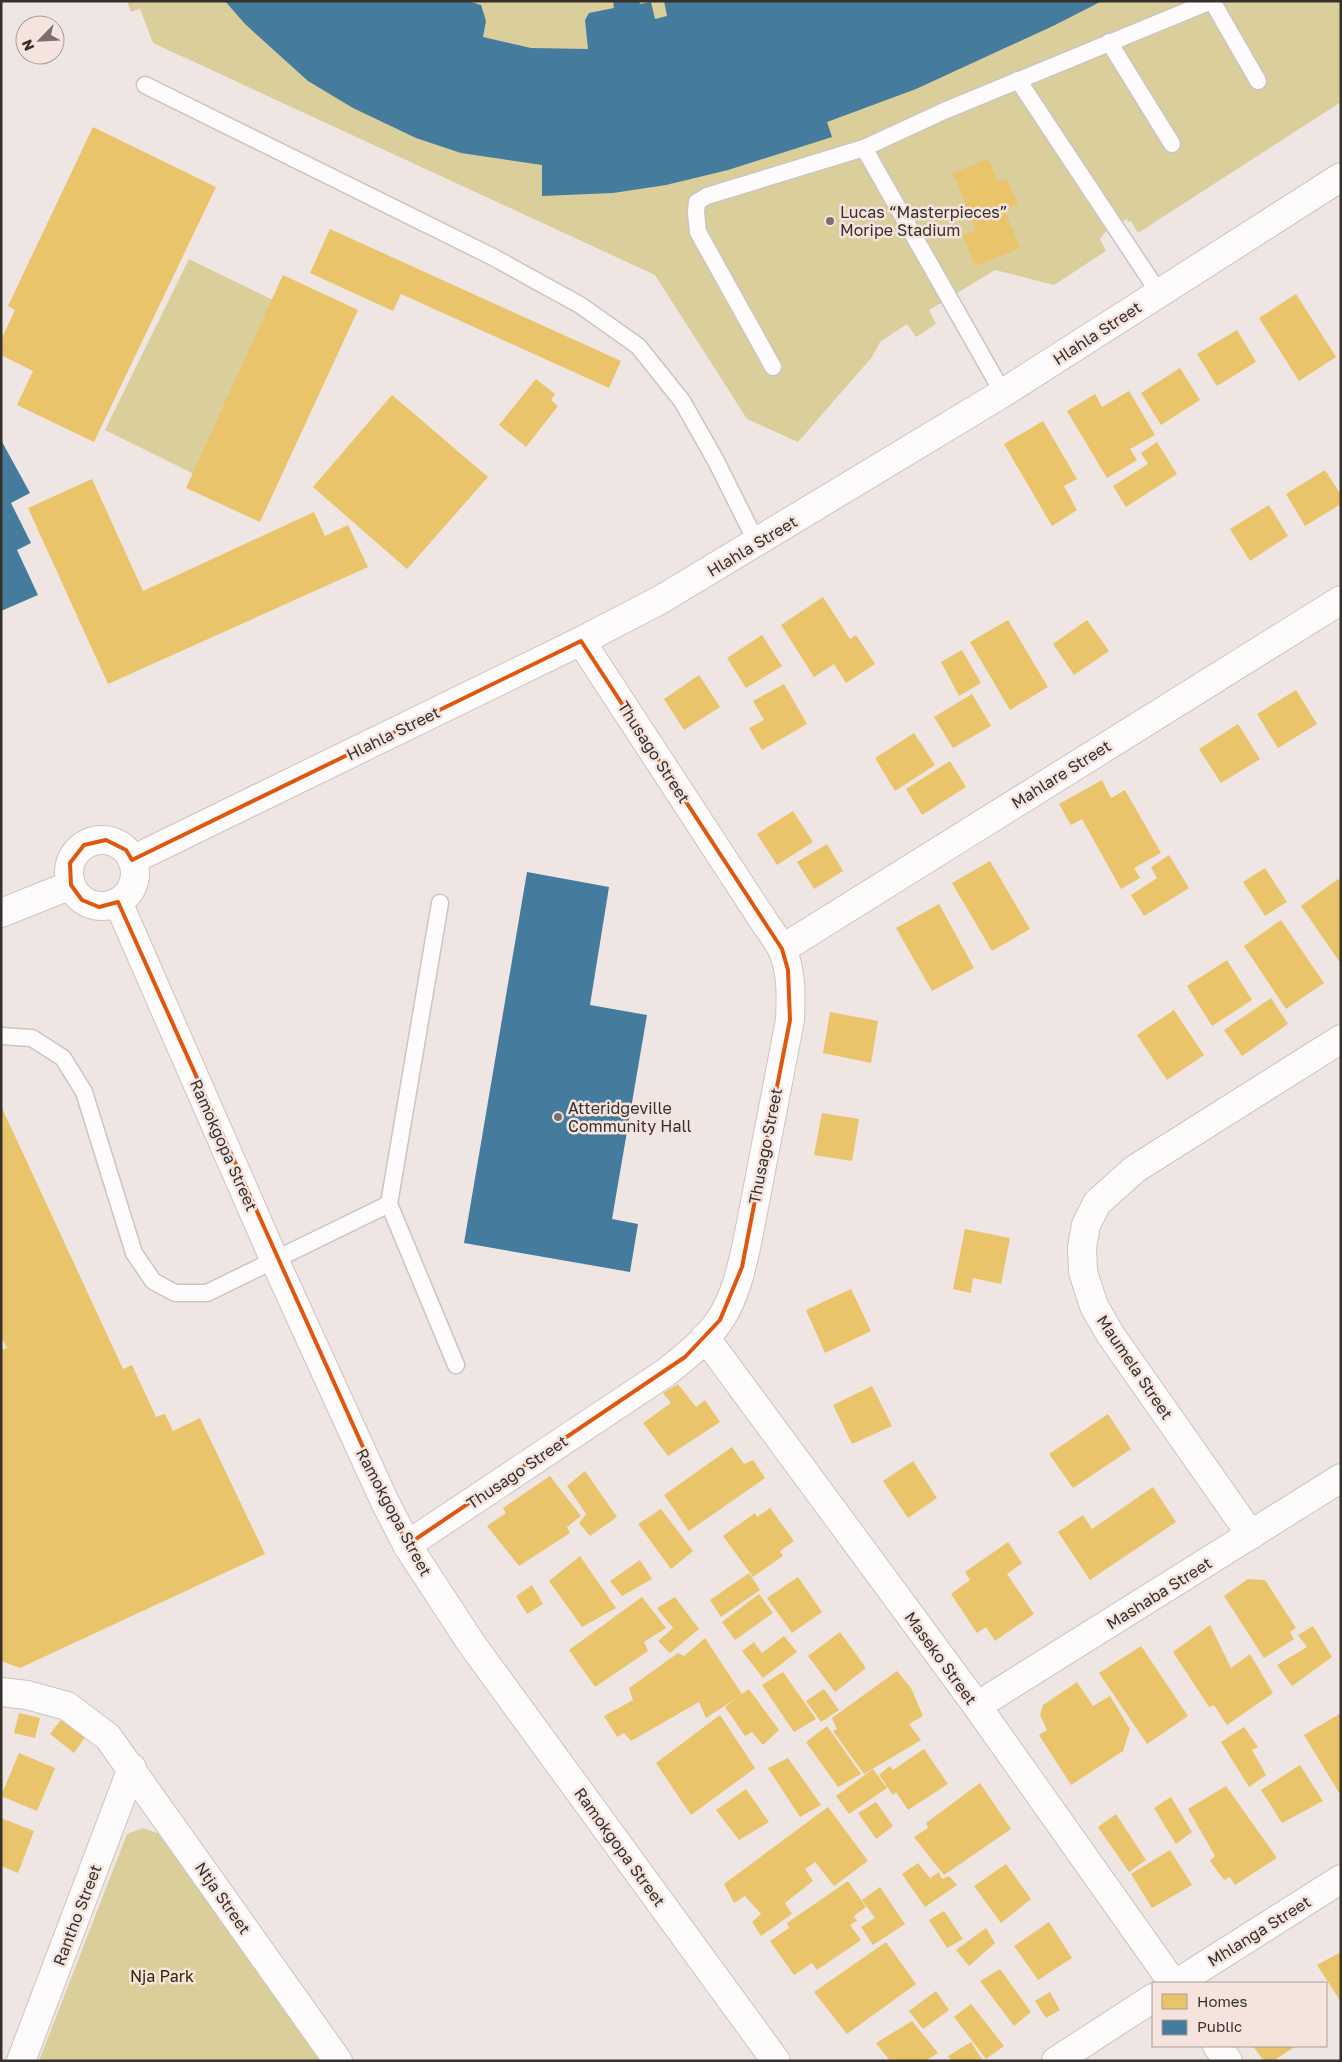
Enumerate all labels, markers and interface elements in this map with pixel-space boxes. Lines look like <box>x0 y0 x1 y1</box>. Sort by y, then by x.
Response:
north arrow <box>15 15 65 65</box>
text: N <box>18 37 38 54</box>
place label: Lucas “Masterpieces” Moripe Stadium <box>840 202 1008 240</box>
marker: Lucas “Masterpieces” Moripe Stadium <box>824 215 836 227</box>
street label: Hlahla Street <box>1049 297 1145 369</box>
street label: Hlahla Street <box>703 511 801 581</box>
street label: Thusago Street <box>614 697 694 807</box>
street label: Hlahla Street <box>343 702 443 764</box>
street label: Mahlare Street <box>1008 735 1114 813</box>
street label: Ramokgopa Street <box>186 1076 262 1214</box>
street label: Thusago Street <box>744 1086 786 1206</box>
place label: Atteridgeville Community Hall <box>568 1098 692 1136</box>
marker: Atteridgeville Community Hall <box>552 1111 564 1123</box>
street label: Maumela Street <box>1093 1311 1177 1423</box>
street label: Thusago Street <box>463 1431 571 1513</box>
street label: Ramokgopa Street <box>352 1445 436 1579</box>
street label: Mashaba Street <box>1103 1553 1215 1633</box>
street label: Maseko Street <box>901 1608 981 1708</box>
street label: Ramokgopa Street <box>570 1784 670 1910</box>
street label: Ntja Street <box>191 1858 255 1938</box>
street label: Rantho Street <box>49 1862 105 1968</box>
street label: Mhlanga Street <box>1204 1891 1314 1971</box>
park label: Nja Park <box>130 1966 194 1986</box>
legend <box>1152 1982 1327 2047</box>
text: Homes <box>1197 1992 1247 2010</box>
text: Public <box>1197 2017 1242 2035</box>

